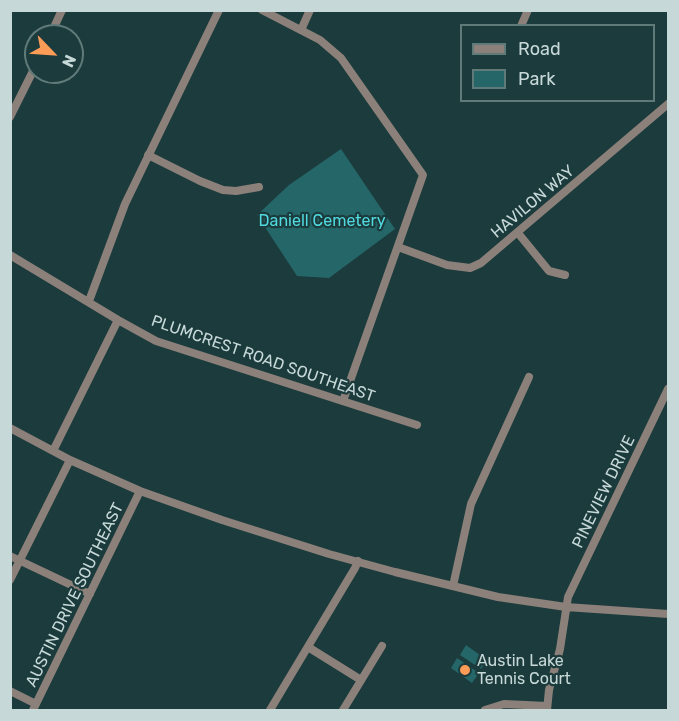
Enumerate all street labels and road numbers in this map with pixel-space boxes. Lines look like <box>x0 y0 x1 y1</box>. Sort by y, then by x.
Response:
street label: HAVILON WAY <box>487 161 579 243</box>
street label: PLUMCREST ROAD SOUTHEAST <box>149 312 377 406</box>
street label: PINEVIEW DRIVE <box>568 433 640 551</box>
street label: AUSTIN DRIVE SOUTHEAST <box>22 500 128 690</box>

